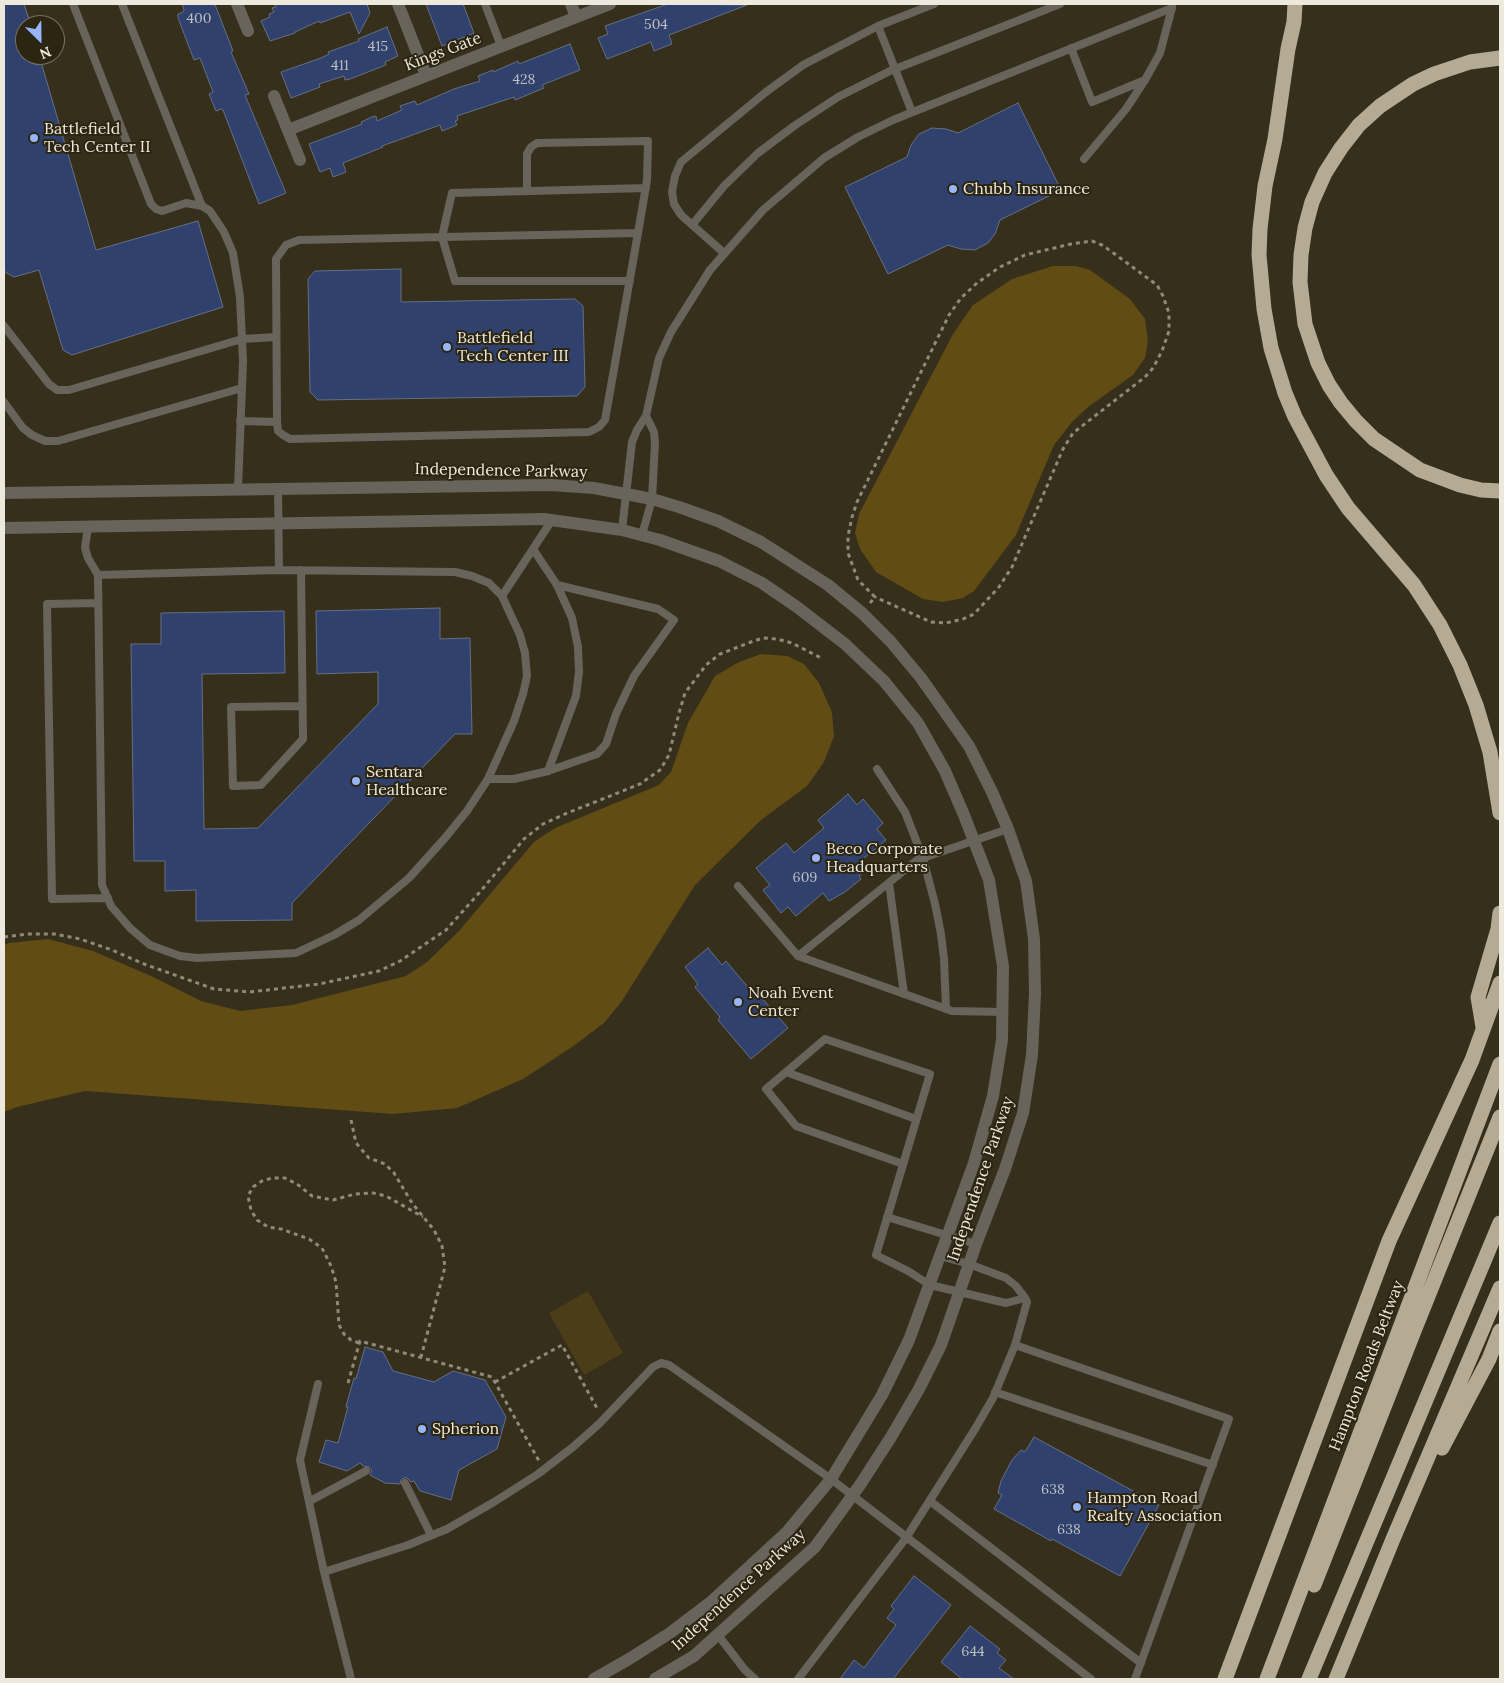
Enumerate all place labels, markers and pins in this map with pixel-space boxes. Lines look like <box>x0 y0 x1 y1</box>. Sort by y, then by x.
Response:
place label: Battlefield Tech Center II <box>44 119 150 157</box>
marker: Battlefield Tech Center II <box>28 132 40 144</box>
place label: Chubb Insurance <box>963 179 1090 199</box>
marker: Chubb Insurance <box>947 183 959 195</box>
place label: Battlefield Tech Center III <box>457 328 569 366</box>
marker: Battlefield Tech Center III <box>441 341 453 353</box>
place label: Sentara Healthcare <box>366 762 447 800</box>
marker: Sentara Healthcare <box>350 775 362 787</box>
place label: Beco Corporate Headquarters <box>826 839 943 877</box>
marker: Beco Corporate Headquarters <box>810 852 822 864</box>
place label: Noah Event Center <box>748 983 834 1021</box>
marker: Noah Event Center <box>732 996 744 1008</box>
place label: Spherion <box>432 1419 499 1439</box>
marker: Spherion <box>416 1423 428 1435</box>
place label: Hampton Road Realty Association <box>1087 1488 1222 1526</box>
marker: Hampton Road Realty Association <box>1071 1501 1083 1513</box>

